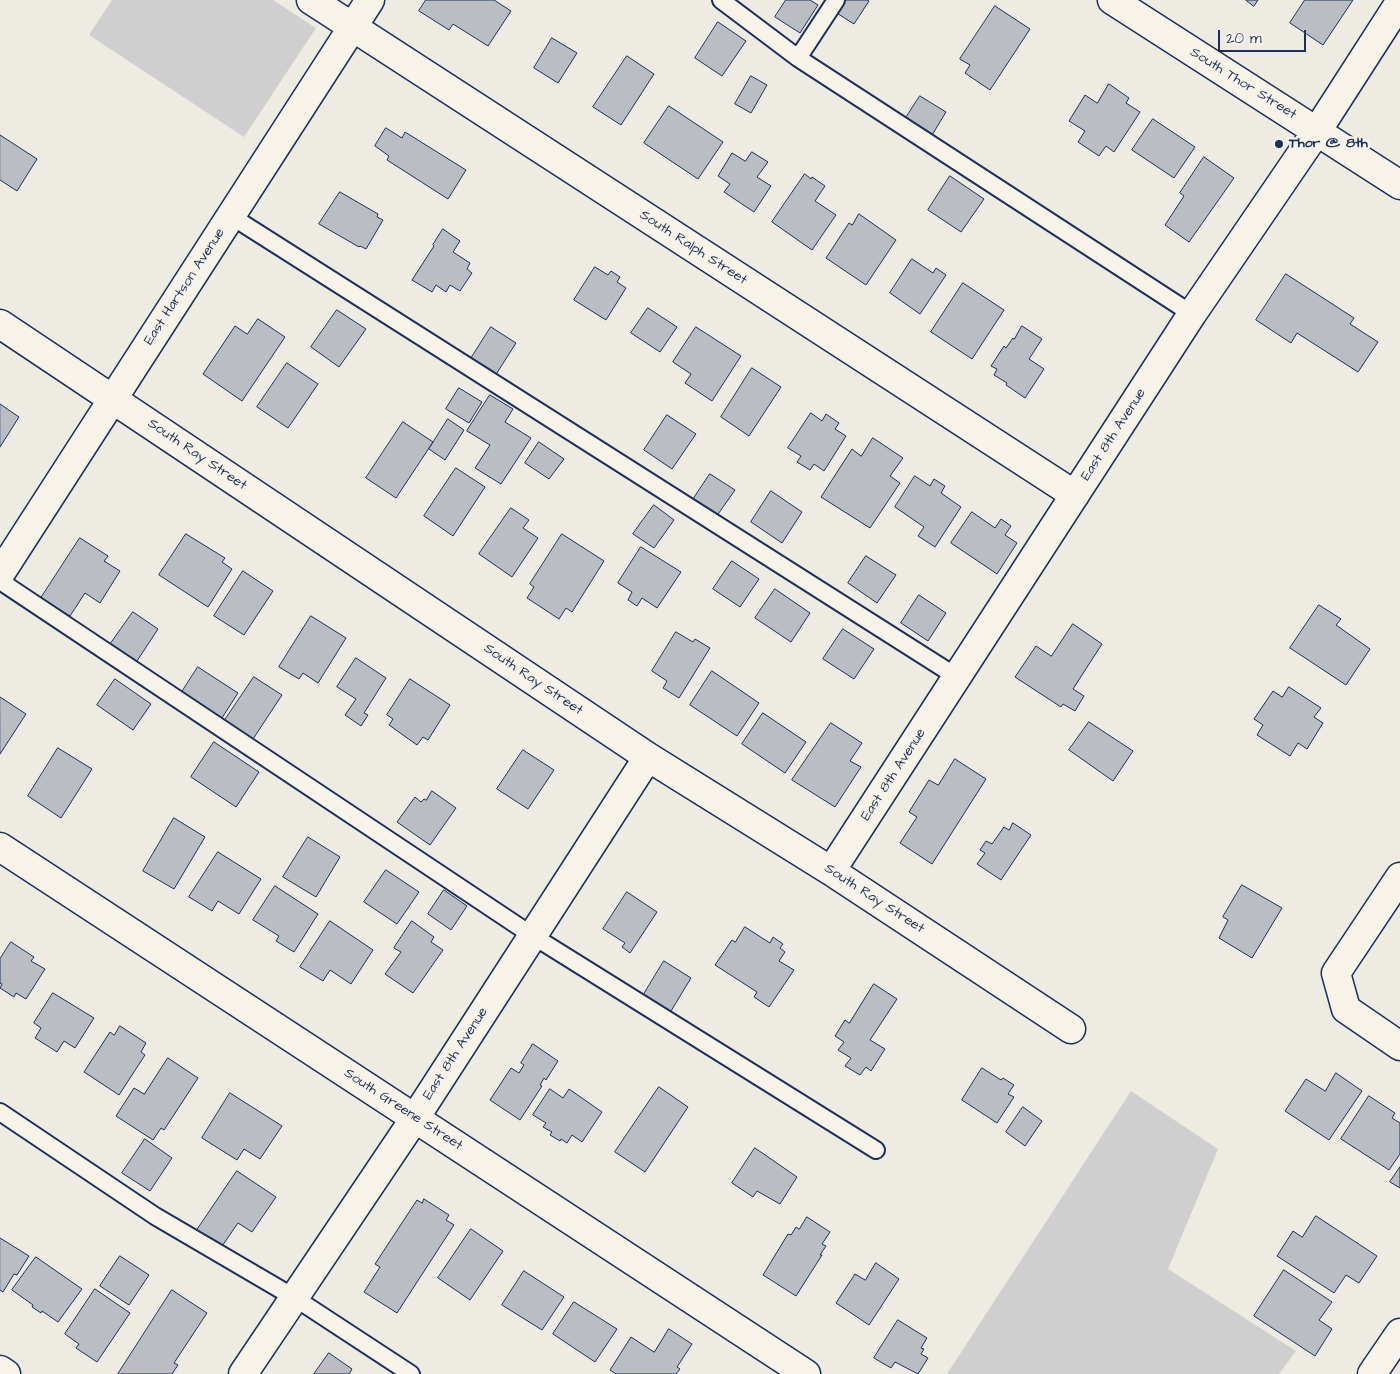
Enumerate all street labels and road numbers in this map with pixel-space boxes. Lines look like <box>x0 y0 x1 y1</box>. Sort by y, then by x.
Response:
street label: South Thor Street <box>1187 44 1299 124</box>
street label: South Ralph Street <box>636 207 750 289</box>
street label: East Hartson Avenue <box>141 226 229 348</box>
street label: East 8th Avenue <box>1078 386 1150 484</box>
street label: South Ray Street <box>144 416 250 494</box>
street label: South Ray Street <box>480 641 586 719</box>
street label: East 8th Avenue <box>858 726 930 824</box>
street label: South Ray Street <box>821 860 927 938</box>
street label: East 8th Avenue <box>420 1005 492 1103</box>
street label: South Greene Street <box>341 1065 465 1155</box>

